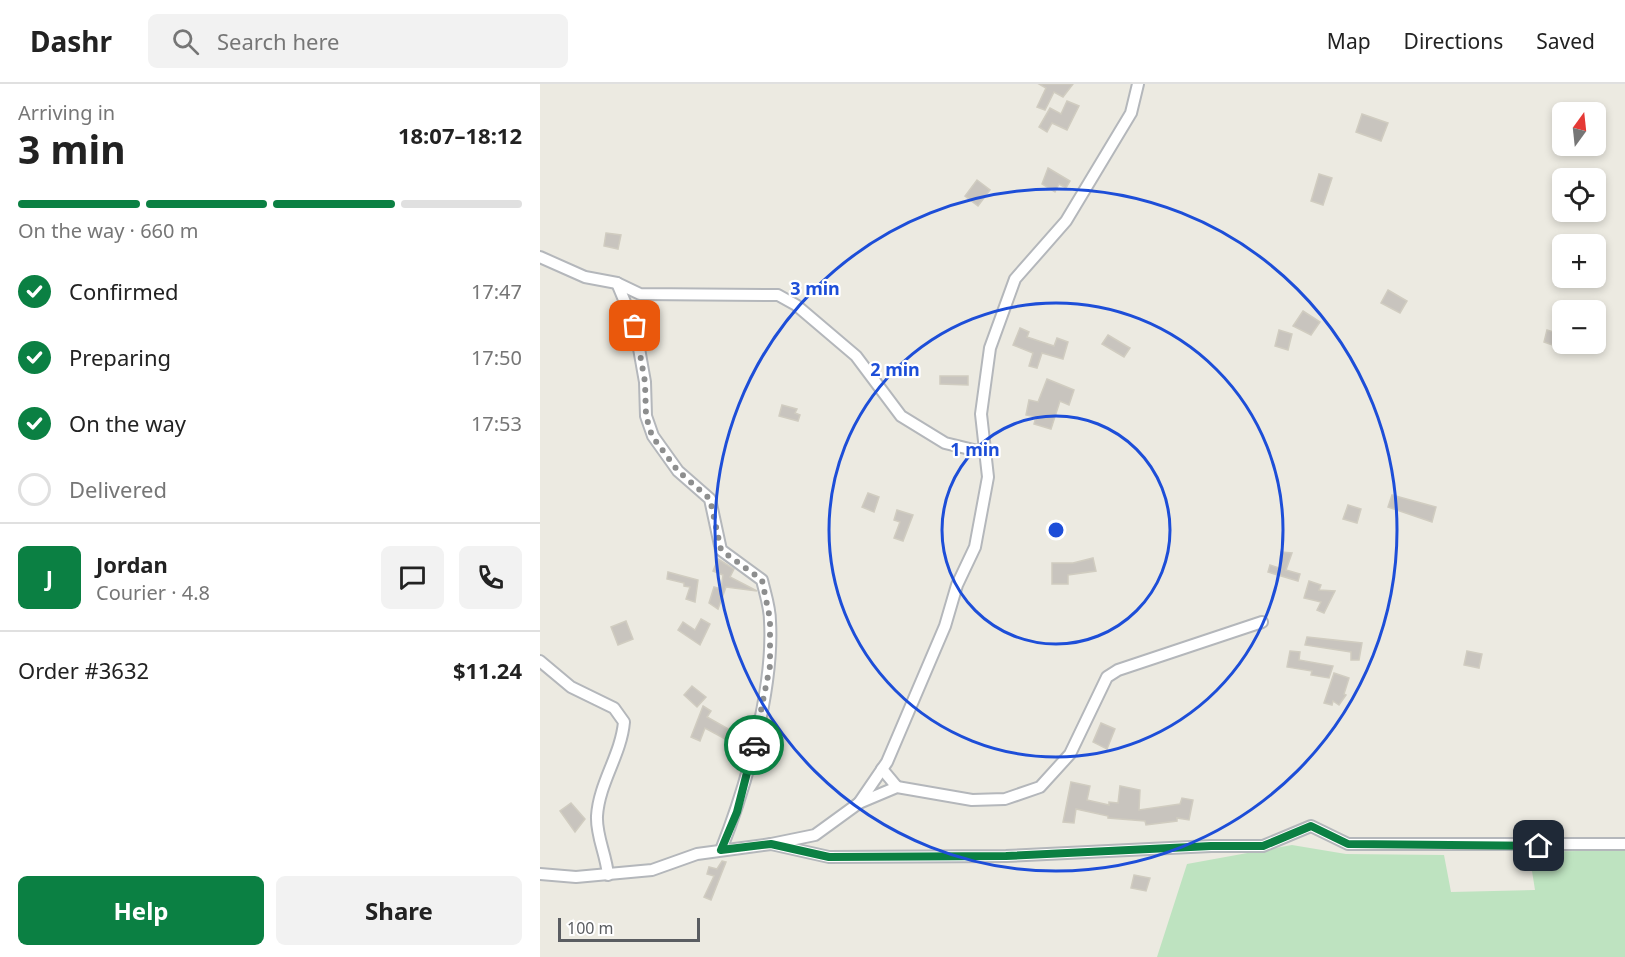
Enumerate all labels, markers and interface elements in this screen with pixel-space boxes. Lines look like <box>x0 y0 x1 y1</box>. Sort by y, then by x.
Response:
search box <box>148 14 568 68</box>
text: Dashr <box>30 22 112 60</box>
icon: search <box>169 25 202 58</box>
text: Search here <box>217 26 339 56</box>
text: Map <box>1327 27 1371 55</box>
text: Directions <box>1404 27 1503 55</box>
text: Saved <box>1536 27 1595 55</box>
text: Arriving in <box>18 99 115 126</box>
north arrow <box>1552 102 1606 156</box>
map controls <box>1552 102 1606 354</box>
text: 18:07–18:12 <box>398 120 522 150</box>
text: 3 min <box>18 122 125 175</box>
button: locate <box>1552 168 1606 222</box>
text: On the way · 660 m <box>18 217 198 244</box>
button: + <box>1552 234 1606 288</box>
icon: check <box>18 275 51 308</box>
text: Confirmed <box>69 276 179 306</box>
text: 3 min <box>790 276 840 300</box>
text: 17:47 <box>471 278 522 305</box>
pin <box>609 300 660 351</box>
button: − <box>1552 300 1606 354</box>
icon: bag <box>618 309 651 342</box>
icon: check <box>18 341 51 374</box>
text: Preparing <box>69 342 171 372</box>
text: 17:50 <box>471 344 522 371</box>
text: 2 min <box>870 357 920 381</box>
icon: check <box>18 407 51 440</box>
text: On the way <box>69 408 186 438</box>
text: 17:53 <box>471 410 522 437</box>
text: 1 min <box>950 437 1000 461</box>
text: Delivered <box>69 474 167 504</box>
centre of rings <box>1046 520 1066 540</box>
button: chat <box>381 546 444 609</box>
button: phone <box>459 546 522 609</box>
text: Jordan <box>96 549 168 579</box>
text: J <box>46 562 53 592</box>
text: Courier · 4.8 <box>96 579 210 606</box>
text: Order #3632 <box>18 655 149 685</box>
text: $11.24 <box>453 655 522 685</box>
courier <box>724 715 784 775</box>
icon: car <box>738 729 771 762</box>
pin <box>1513 820 1564 871</box>
icon: home <box>1522 829 1555 862</box>
button: Help <box>18 876 264 945</box>
button: Share <box>276 876 522 945</box>
scale bar <box>558 915 700 942</box>
text: 100 m <box>567 917 614 939</box>

